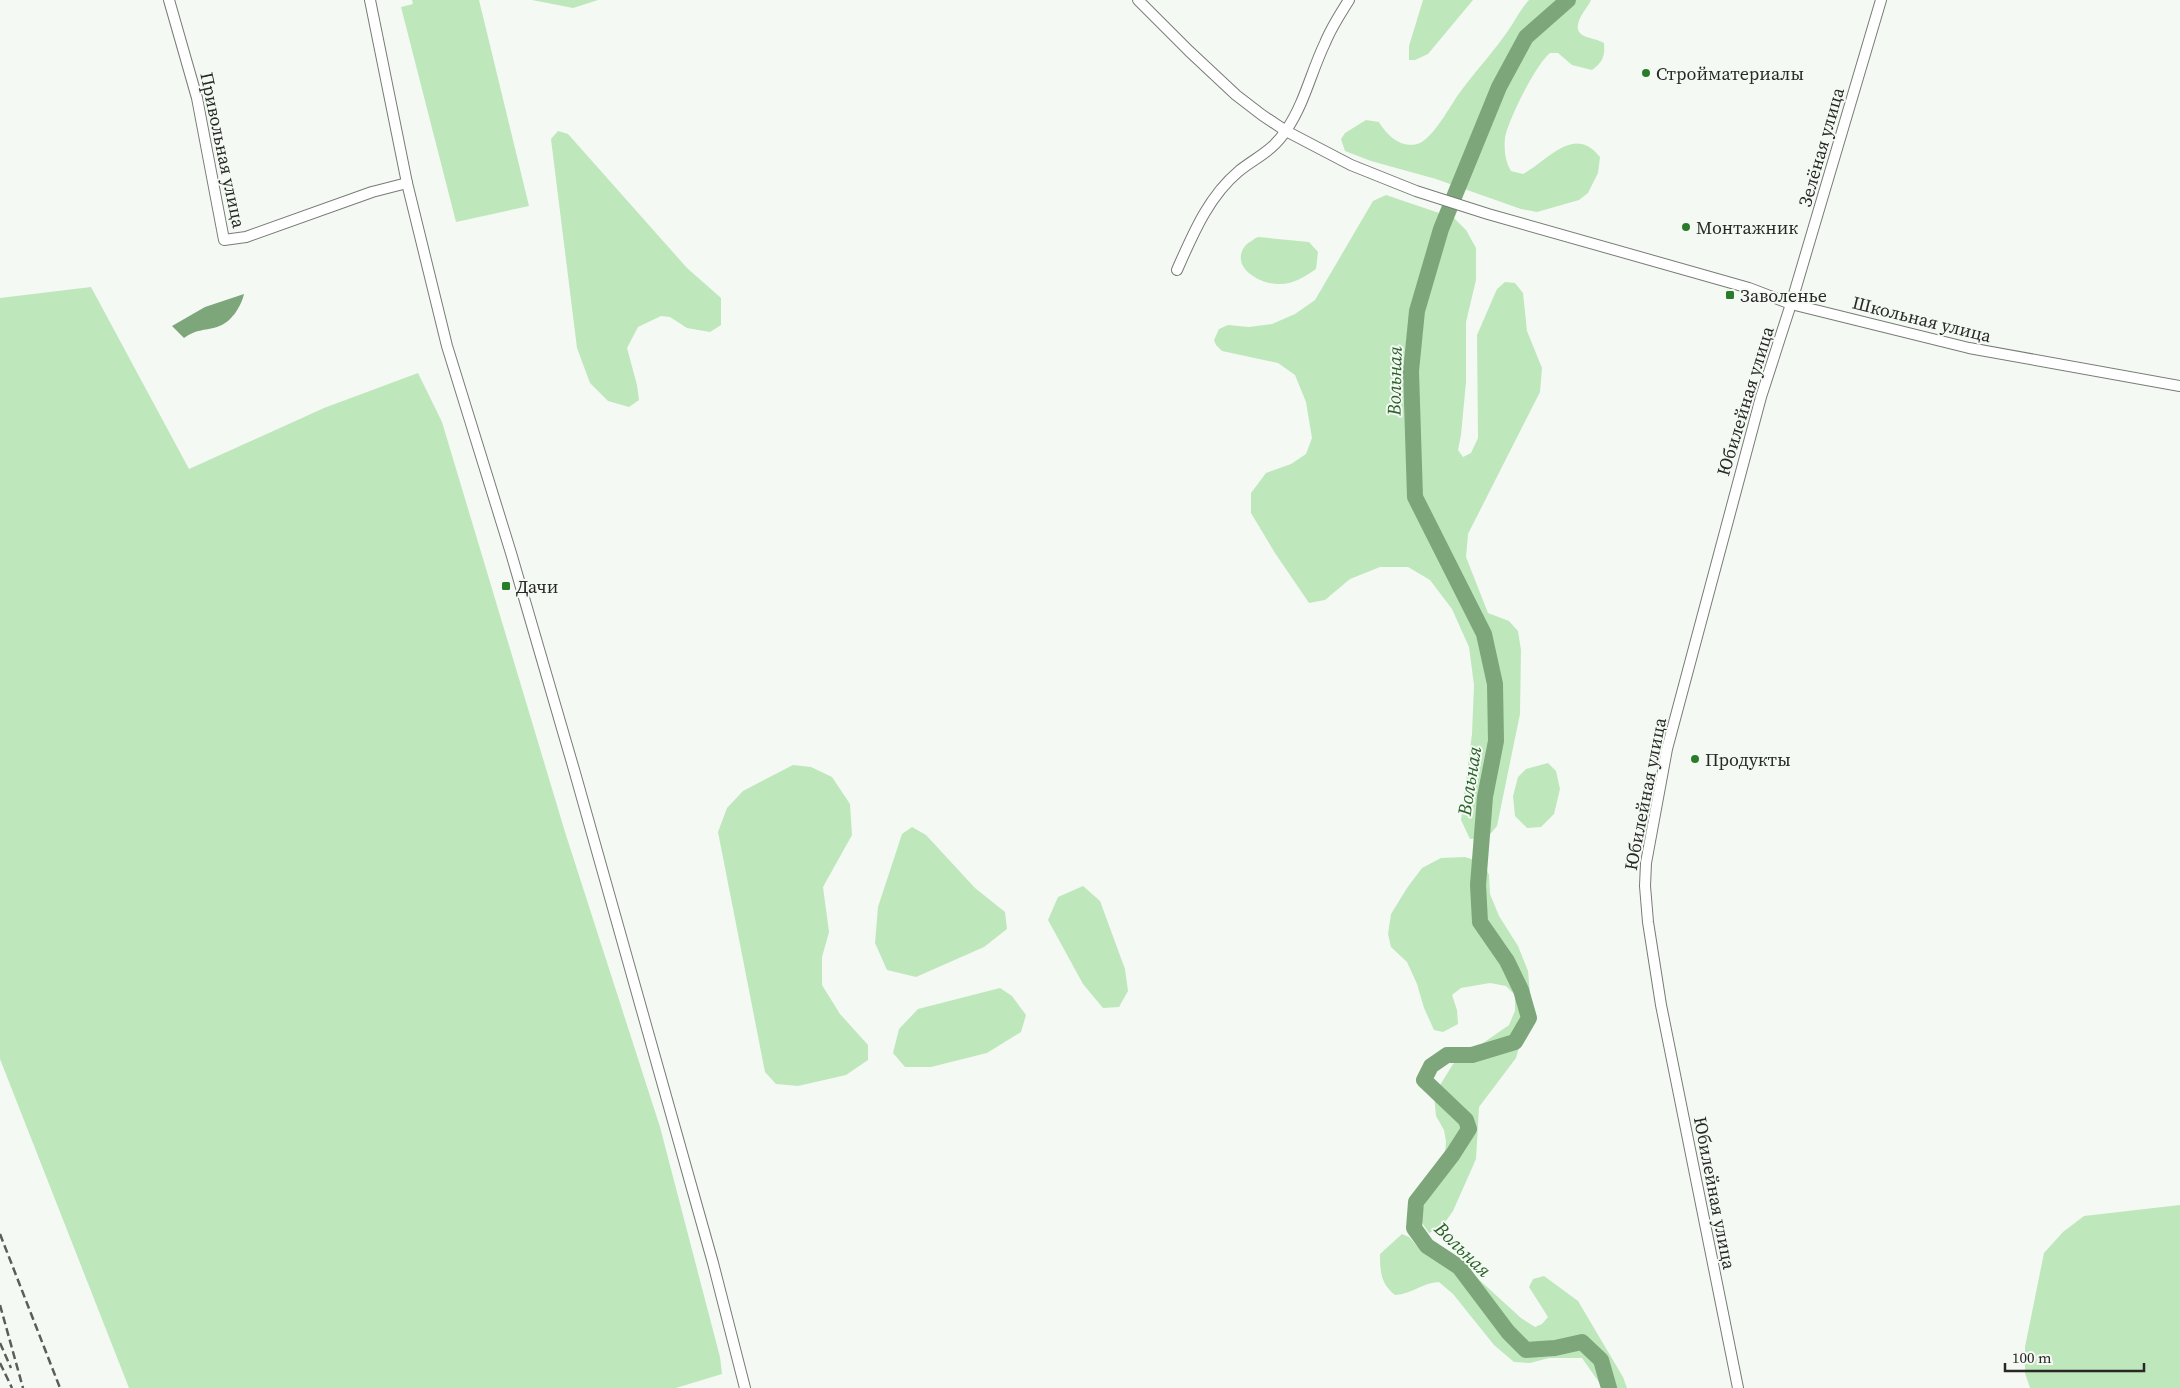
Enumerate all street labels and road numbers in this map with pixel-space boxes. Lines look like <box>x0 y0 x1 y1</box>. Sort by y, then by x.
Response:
street label: Привольная улица <box>194 70 252 231</box>
street label: Зелёная улица <box>1792 84 1850 210</box>
street label: Школьная улица <box>1850 290 1995 349</box>
street label: Юбилейная улица <box>1710 322 1780 479</box>
street label: Юбилейная улица <box>1618 715 1672 873</box>
street label: Юбилейная улица <box>1688 1114 1742 1272</box>

